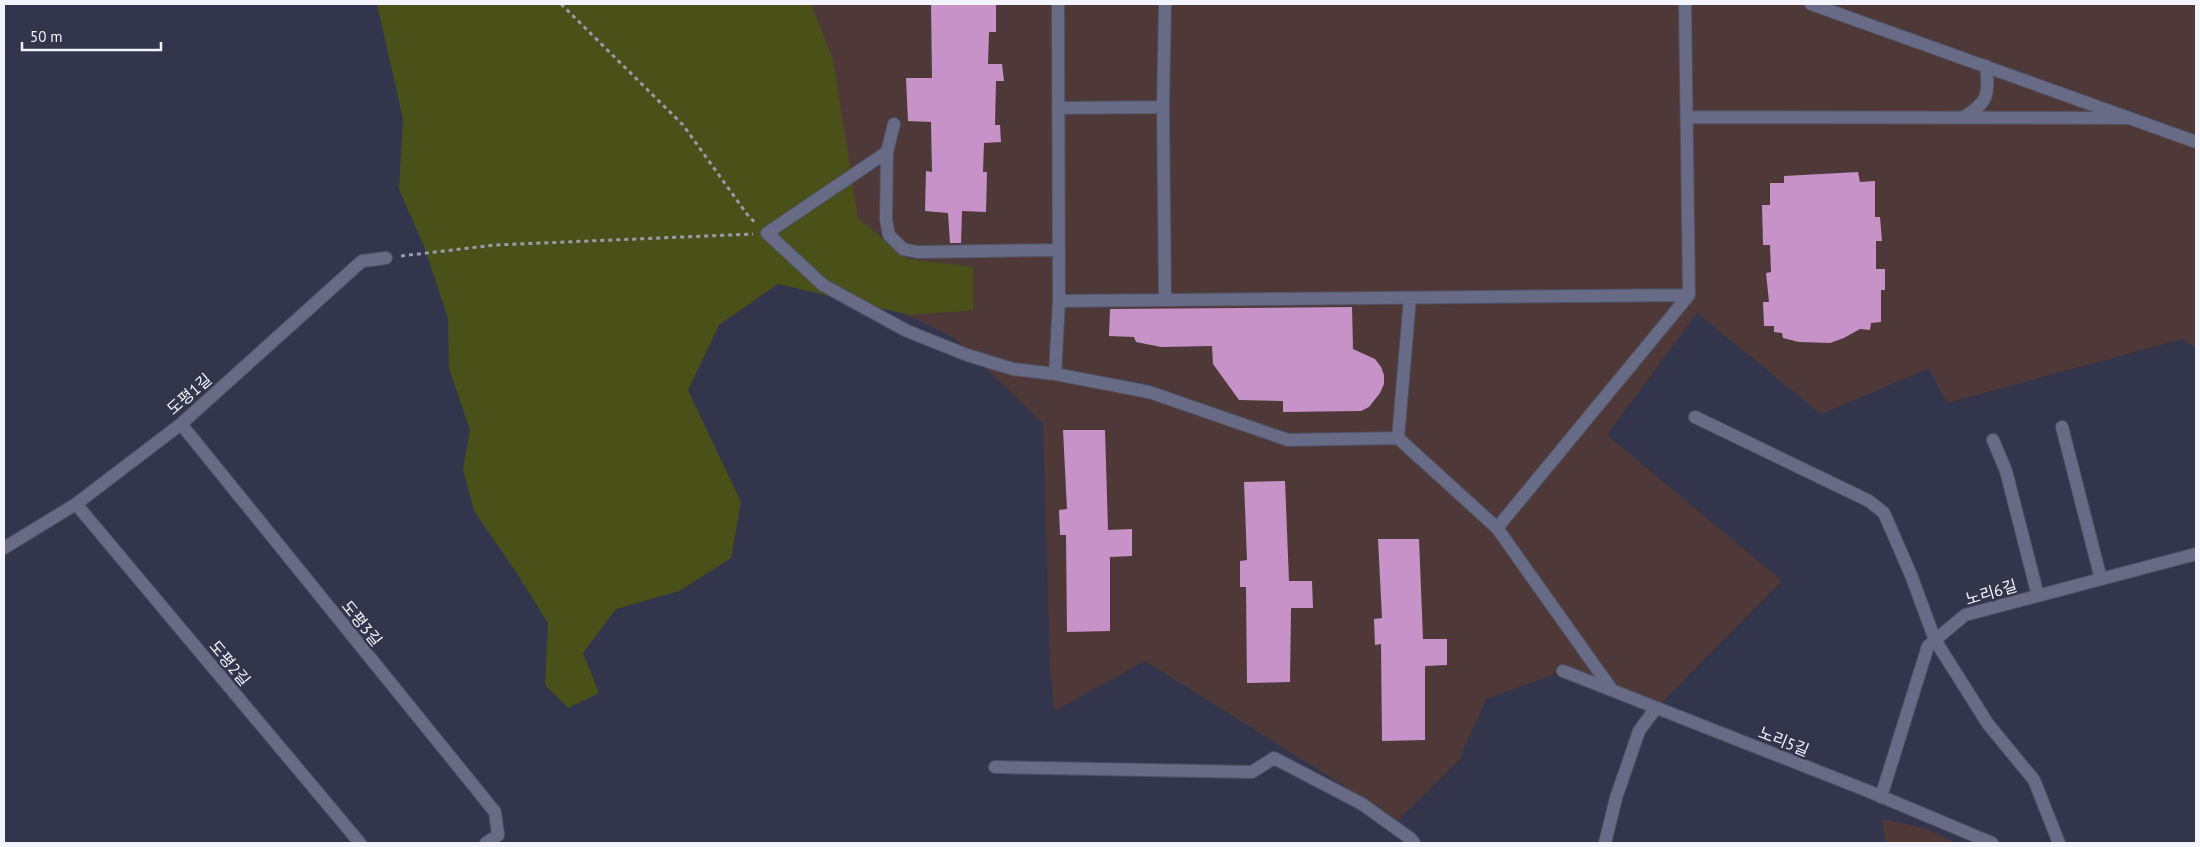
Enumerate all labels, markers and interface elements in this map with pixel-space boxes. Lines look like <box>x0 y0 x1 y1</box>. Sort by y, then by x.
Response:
scale bar <box>22 20 161 52</box>
text: 50 m <box>30 27 63 46</box>
street label: 도평1길 <box>162 369 216 419</box>
street label: 노리6길 <box>1963 575 2019 609</box>
street label: 도평3길 <box>338 596 386 650</box>
street label: 도평2길 <box>205 636 255 690</box>
street label: 노리5길 <box>1756 722 1812 760</box>

